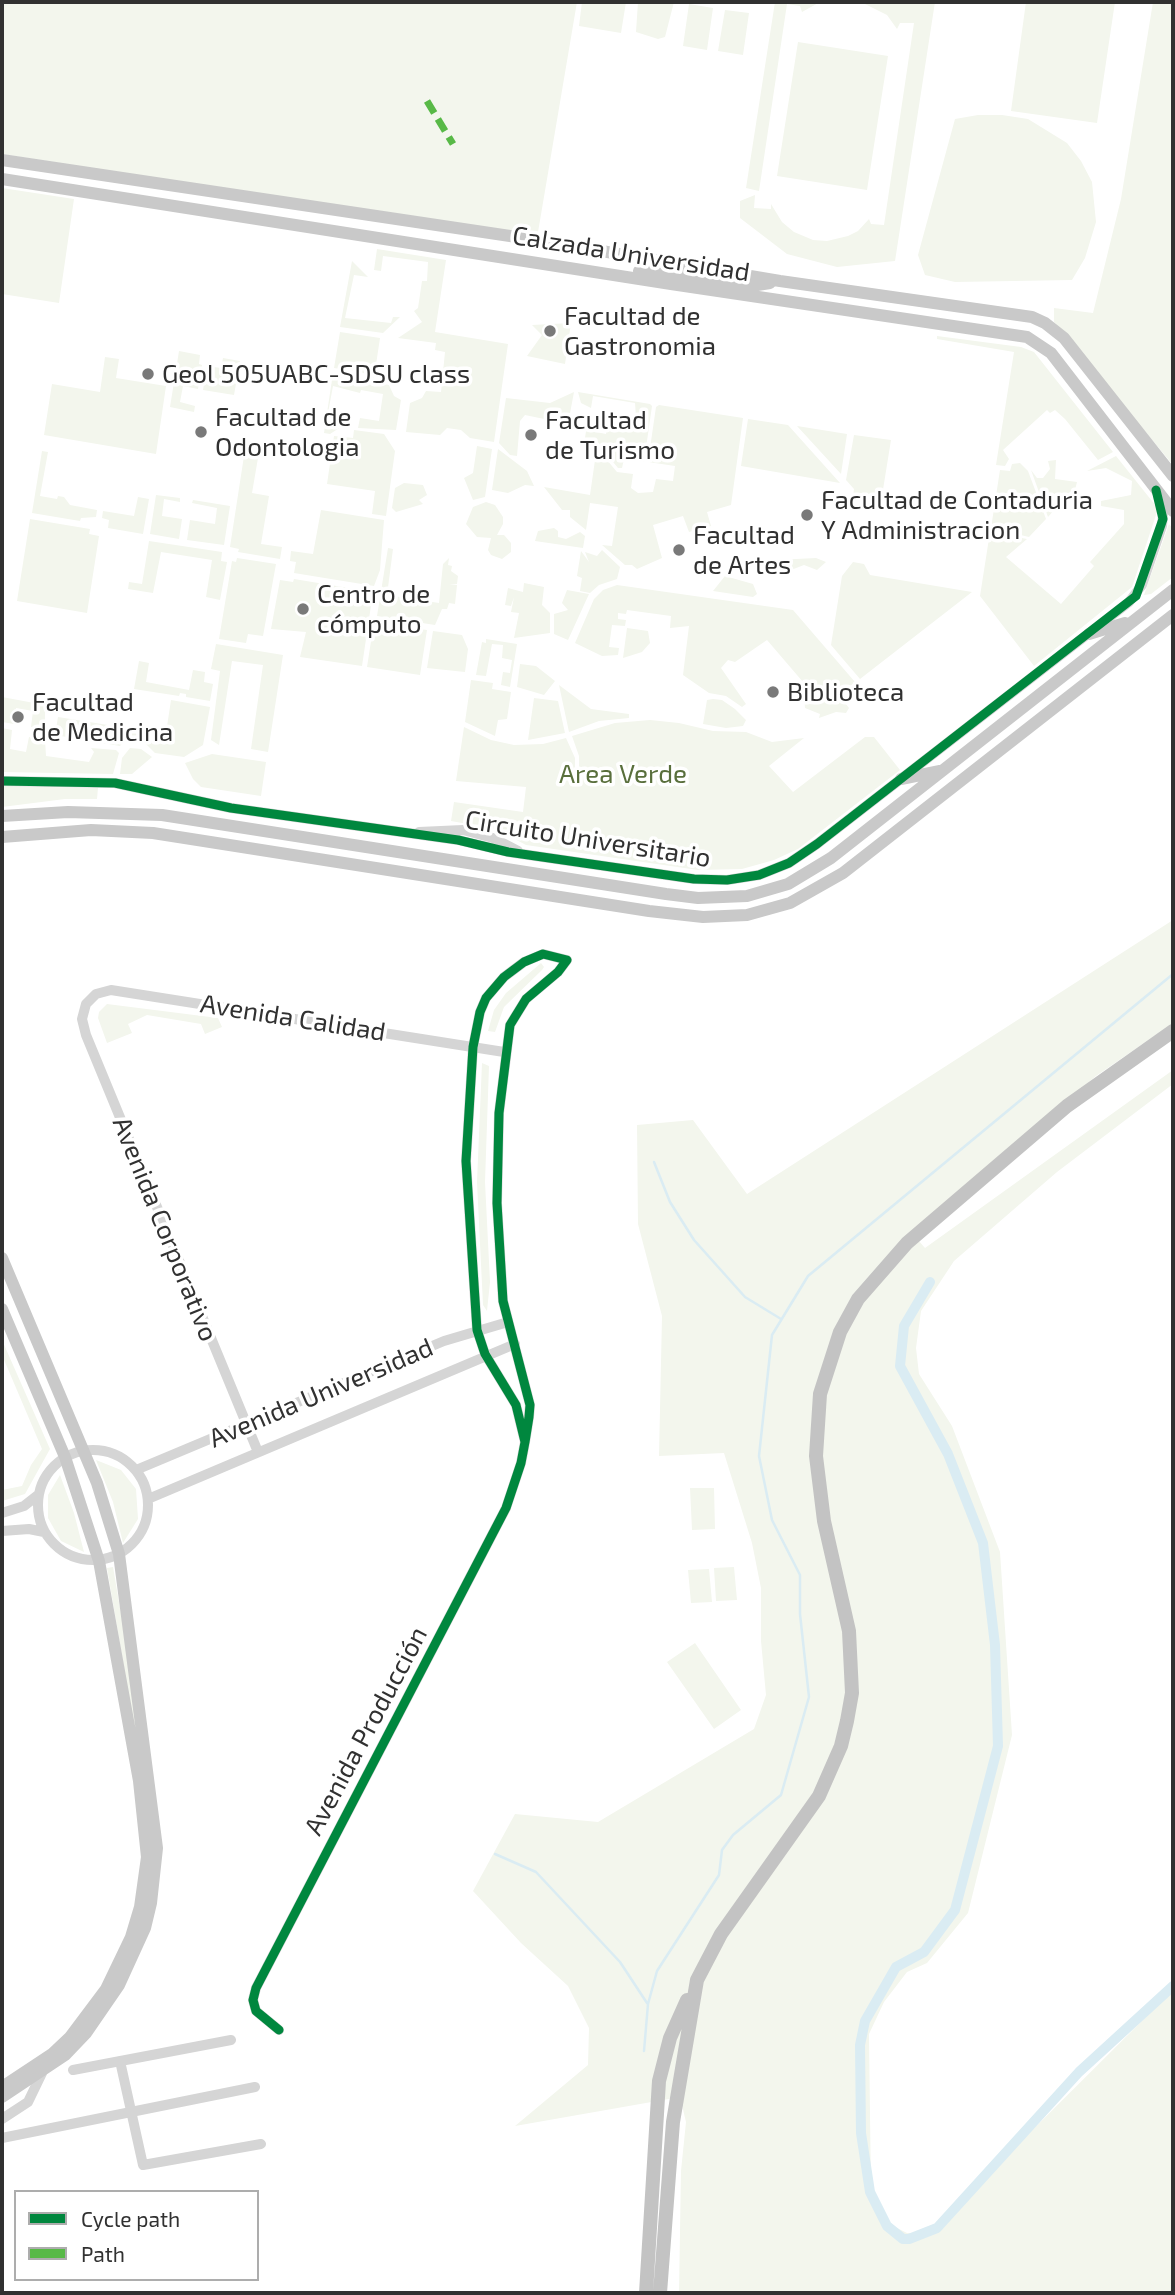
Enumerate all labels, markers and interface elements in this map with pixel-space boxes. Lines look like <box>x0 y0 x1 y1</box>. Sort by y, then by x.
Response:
street label: Calzada Universidad <box>510 220 752 288</box>
place label: Facultad de Gastronomia <box>564 300 716 362</box>
marker: Facultad de Gastronomia <box>542 323 558 339</box>
place label: Geol 505UABC-SDSU class <box>162 358 470 390</box>
marker: Geol 505UABC-SDSU class <box>140 366 156 382</box>
place label: Facultad de Odontologia <box>215 401 360 462</box>
place label: Facultad de Turismo <box>545 404 675 466</box>
marker: Facultad de Odontologia <box>193 424 209 440</box>
marker: Facultad de Turismo <box>523 427 539 443</box>
place label: Facultad de Contaduria Y Administracion <box>821 484 1093 546</box>
marker: Facultad de Contaduria Y Administracion <box>799 507 815 523</box>
place label: Facultad de Artes <box>693 519 795 580</box>
marker: Facultad de Artes <box>671 542 687 558</box>
place label: Centro de cómputo <box>317 578 430 640</box>
marker: Centro de cómputo <box>295 601 311 617</box>
place label: Biblioteca <box>787 676 904 708</box>
marker: Biblioteca <box>765 684 781 700</box>
place label: Facultad de Medicina <box>32 686 173 748</box>
marker: Facultad de Medicina <box>10 709 26 725</box>
park label: Area Verde <box>559 758 687 790</box>
street label: Circuito Universitario <box>463 804 713 874</box>
street label: Avenida Calidad <box>198 988 388 1048</box>
street label: Avenida Corporativo <box>106 1112 224 1346</box>
street label: Avenida Universidad <box>204 1332 438 1454</box>
street label: Avenida Producción <box>298 1622 434 1840</box>
legend <box>14 2190 259 2281</box>
text: Cycle path <box>81 2206 180 2231</box>
text: Path <box>81 2241 125 2266</box>

